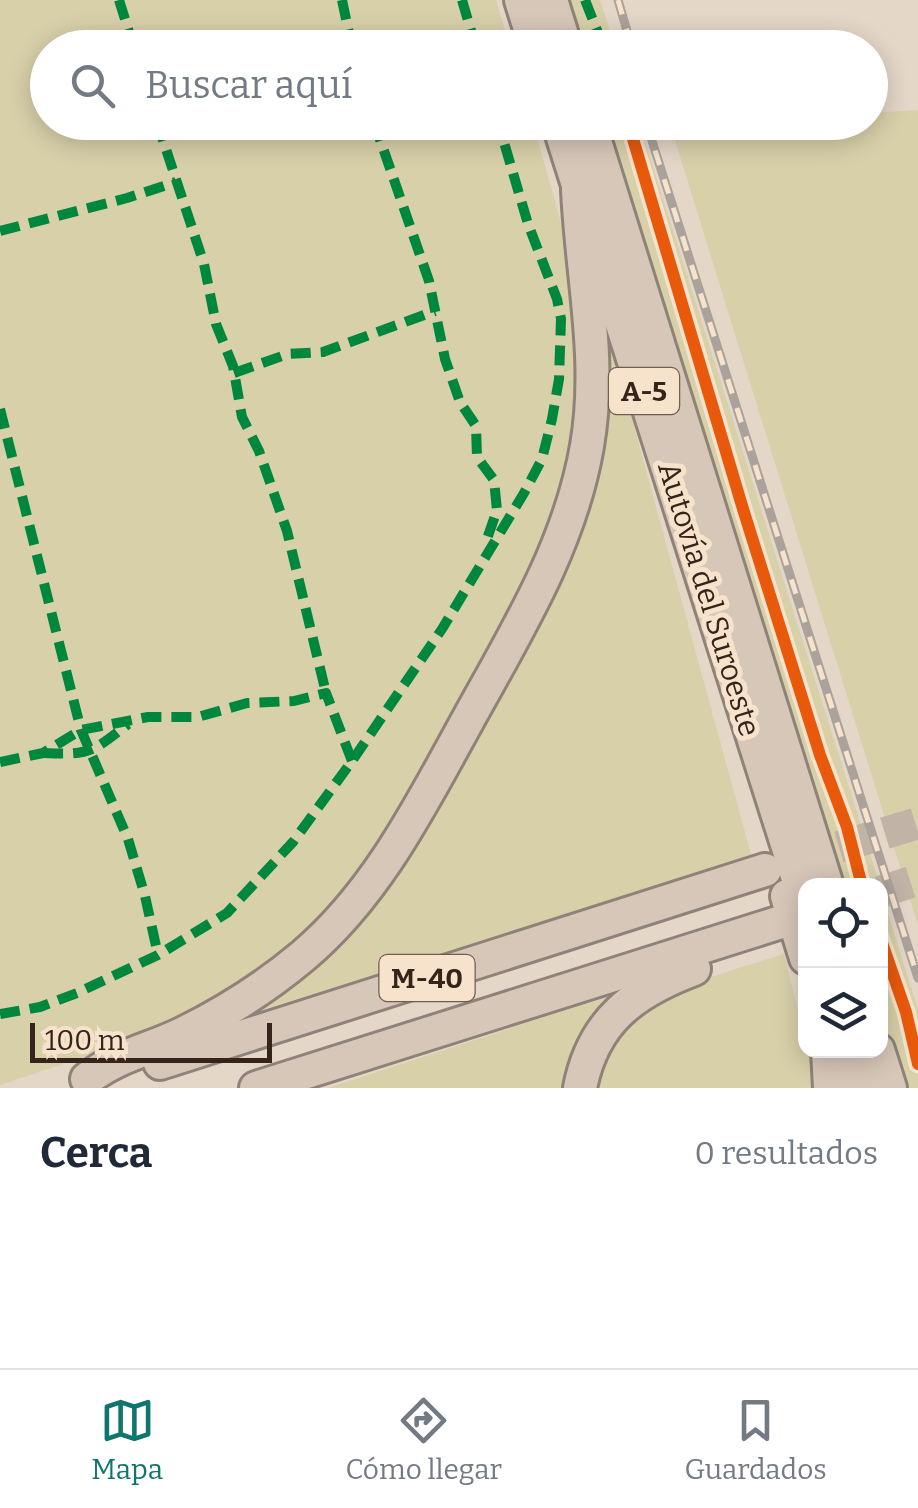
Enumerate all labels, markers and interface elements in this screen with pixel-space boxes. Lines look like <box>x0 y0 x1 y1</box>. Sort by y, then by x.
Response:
search box <box>30 30 888 140</box>
icon: search <box>65 58 120 113</box>
text: Buscar aquí <box>145 62 352 108</box>
road number: A-5 <box>609 368 679 414</box>
street label: Autovía del Suroeste <box>650 457 768 741</box>
map controls <box>798 878 888 1058</box>
button: locate <box>798 878 888 968</box>
road number: M-40 <box>380 955 474 1001</box>
button: layers <box>798 968 888 1058</box>
scale bar <box>30 1018 272 1062</box>
text: 100 m <box>45 1024 125 1057</box>
text: Cerca <box>40 1128 152 1178</box>
text: 0 resultados <box>694 1134 878 1172</box>
tab: Mapa <box>91 1393 163 1486</box>
tab: Cómo llegar <box>346 1393 502 1486</box>
tab: Guardados <box>684 1393 827 1486</box>

